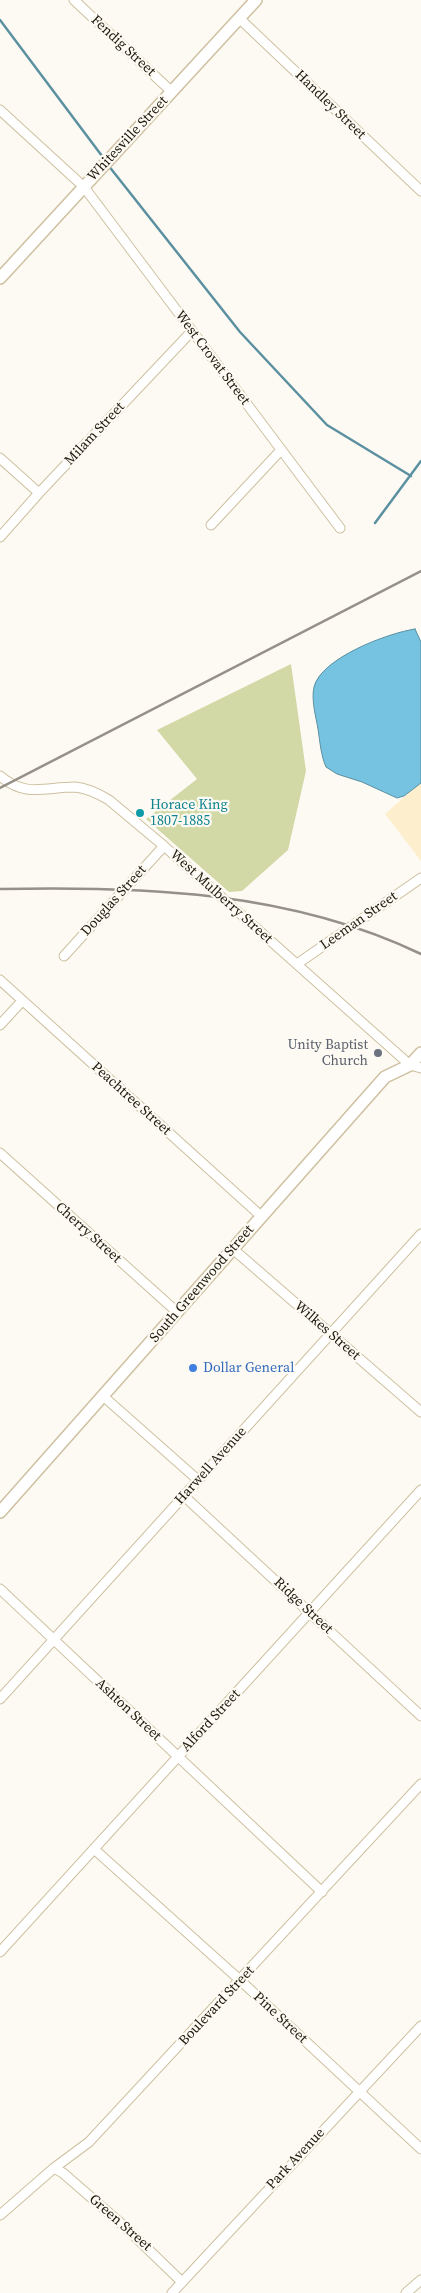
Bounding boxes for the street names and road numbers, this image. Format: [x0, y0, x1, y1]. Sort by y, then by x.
street label: Fendig Street [87, 12, 159, 80]
street label: Handley Street [291, 67, 369, 143]
street label: Whitesville Street [84, 93, 172, 185]
street label: West Crovat Street [171, 308, 253, 408]
street label: Milam Street [62, 399, 128, 469]
street label: West Mulberry Street [166, 847, 276, 947]
street label: Douglas Street [78, 862, 150, 940]
street label: Leeman Street [317, 888, 401, 954]
street label: Peachtree Street [88, 1059, 174, 1139]
street label: Cherry Street [52, 1199, 124, 1267]
street label: South Greenwood Street [146, 1222, 258, 1346]
street label: Wilkes Street [291, 1298, 363, 1364]
street label: Harwell Avenue [172, 1424, 250, 1508]
street label: Ridge Street [270, 1574, 336, 1638]
street label: Ashton Street [92, 1675, 164, 1745]
street label: Alford Street [178, 1686, 244, 1756]
street label: Boulevard Street [176, 1963, 258, 2049]
street label: Pine Street [250, 1989, 310, 2047]
street label: Park Avenue [263, 2125, 329, 2193]
street label: Green Street [85, 2191, 155, 2255]

